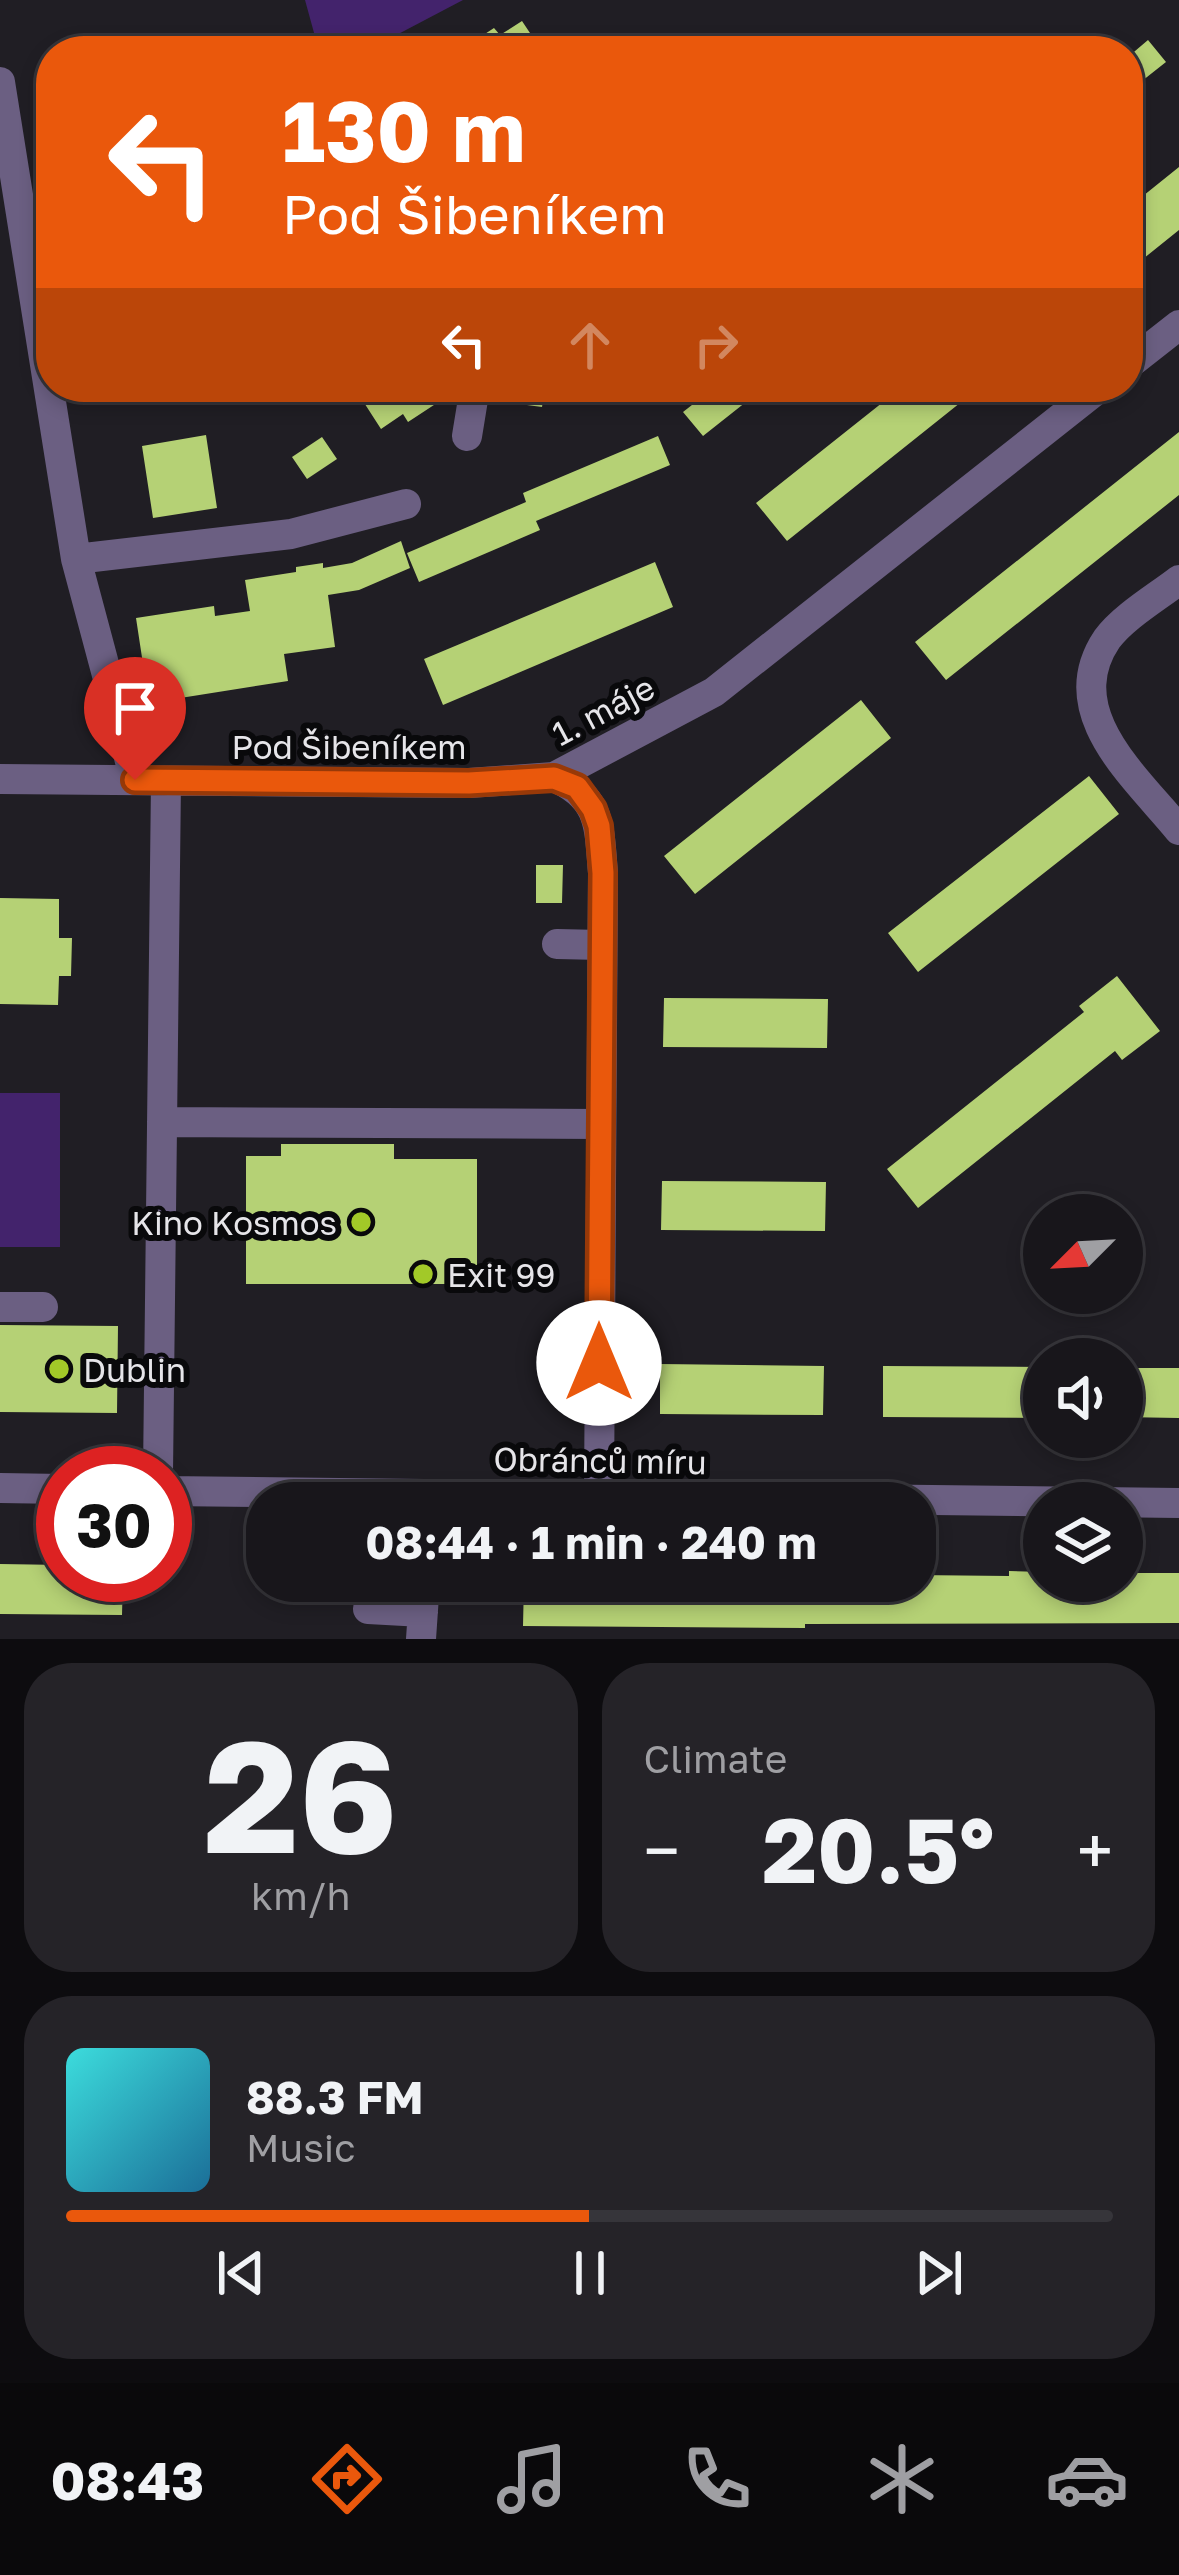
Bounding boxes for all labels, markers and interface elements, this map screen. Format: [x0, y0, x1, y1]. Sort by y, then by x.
text: 130 m [282, 80, 526, 180]
icon: left [84, 84, 240, 240]
text: Pod Šibeníkem [282, 181, 667, 246]
icon: left [431, 312, 497, 378]
icon: ahead [557, 312, 623, 378]
icon: right [683, 312, 749, 378]
pin [84, 657, 186, 780]
street label: 1. máje [545, 667, 661, 753]
icon: arrive [102, 675, 168, 741]
street label: Pod Šibeníkem [231, 727, 467, 766]
north arrow [1023, 1194, 1143, 1314]
map controls [1023, 1194, 1143, 1602]
place label: Kino Kosmos [131, 1203, 337, 1242]
marker: Kino Kosmos [348, 1209, 374, 1235]
place label: Exit 99 [447, 1255, 556, 1294]
marker: Exit 99 [410, 1261, 436, 1287]
position arrow [536, 1300, 662, 1426]
button: sound [1023, 1338, 1143, 1458]
place label: Dublin [83, 1350, 186, 1389]
marker: Dublin [46, 1356, 72, 1382]
street label: Obránců míru [493, 1439, 707, 1481]
speed limit sign: 30 [36, 1446, 192, 1602]
button: layers [1023, 1482, 1143, 1602]
text: 08:44 · 1 min · 240 m [365, 1515, 817, 1569]
text: 26 [204, 1700, 398, 1887]
text: Climate [644, 1735, 787, 1782]
text: 20.5° [762, 1795, 994, 1903]
text: − [644, 1810, 680, 1890]
text: + [1077, 1810, 1113, 1890]
text: km/h [251, 1872, 350, 1919]
text: 88.3 FM [246, 2070, 424, 2124]
text: Music [246, 2124, 356, 2171]
icon: previous [208, 2240, 274, 2306]
icon: pause [557, 2240, 623, 2306]
icon: next [906, 2240, 972, 2306]
icon: directions [305, 2437, 389, 2521]
icon: music [490, 2437, 574, 2521]
icon: phone [675, 2437, 759, 2521]
icon: climate [860, 2437, 944, 2521]
icon: car [1045, 2437, 1129, 2521]
text: 08:43 [50, 2447, 204, 2512]

